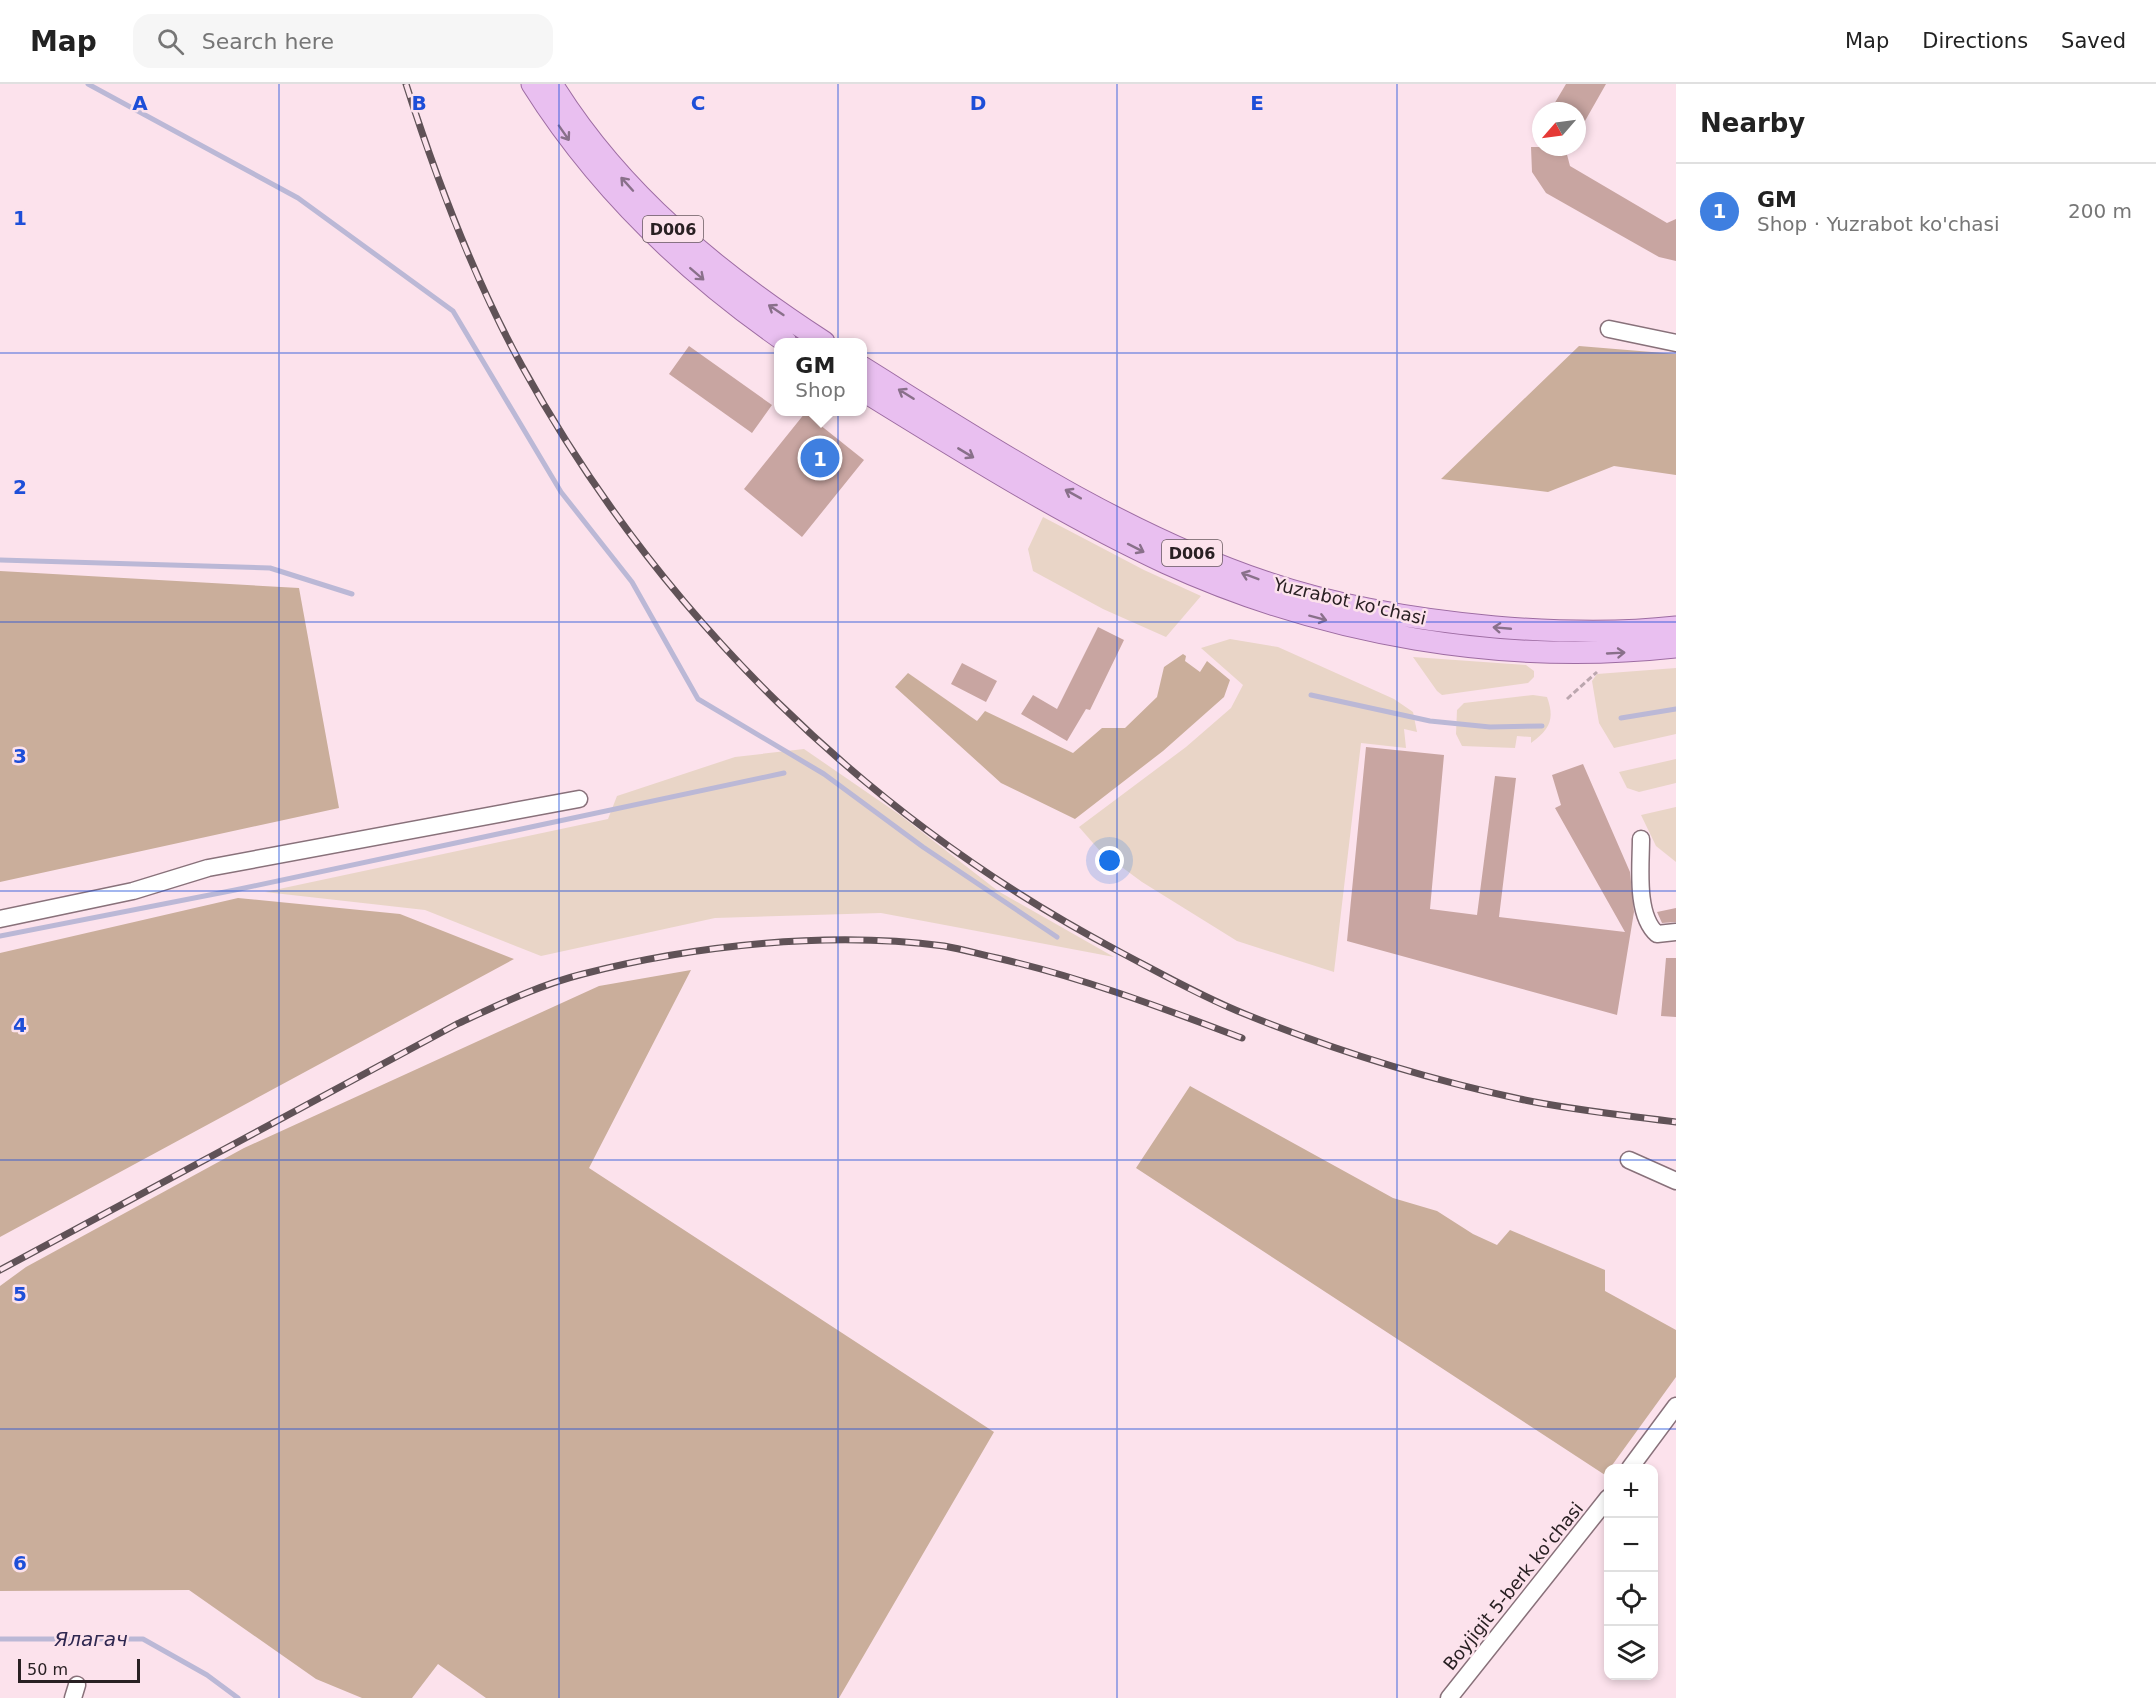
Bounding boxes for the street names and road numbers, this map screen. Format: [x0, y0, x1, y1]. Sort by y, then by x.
road number: D006 [643, 216, 703, 242]
road number: D006 [1162, 540, 1222, 566]
street label: Yuzrabot ko'chasi [1271, 573, 1428, 629]
street label: Boyjigit 5-berk ko'chasi [1439, 1498, 1587, 1674]

